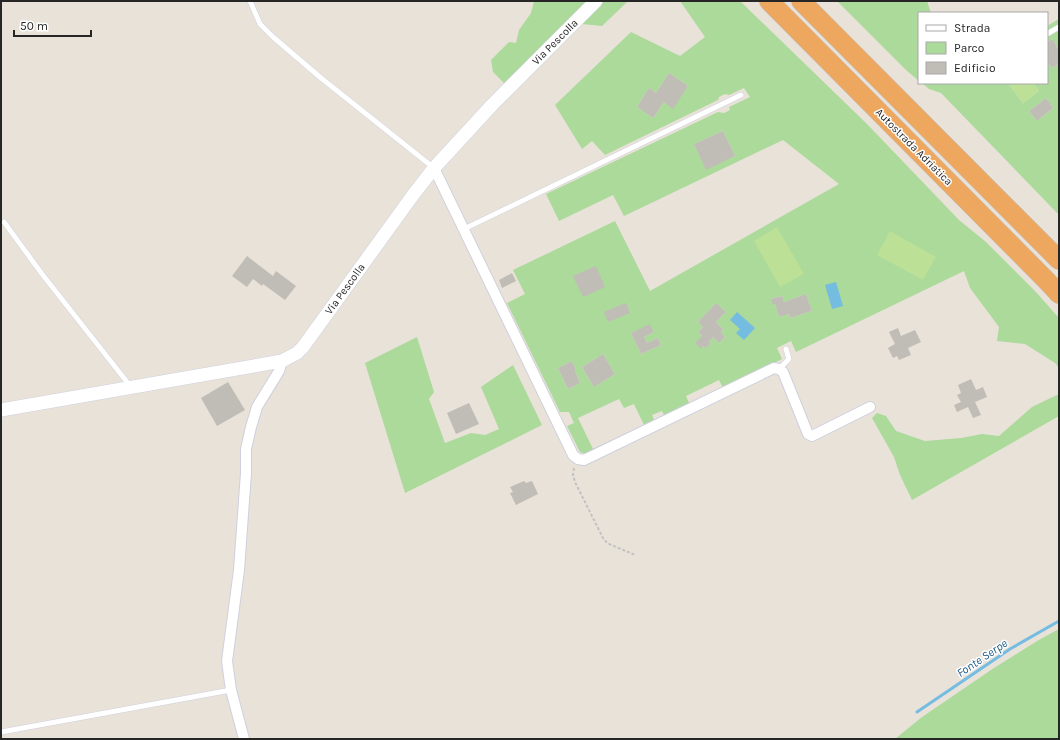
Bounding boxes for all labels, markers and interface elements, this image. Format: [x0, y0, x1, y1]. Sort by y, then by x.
scale bar [14, 12, 91, 38]
legend [918, 12, 1048, 84]
street label: Via Pescolla [529, 16, 581, 68]
text: 50 m [20, 19, 48, 33]
text: Strada [954, 21, 990, 35]
text: Parco [954, 41, 984, 55]
text: Edificio [954, 61, 995, 75]
street label: Autostrada Adriatica [873, 106, 955, 188]
street label: Via Pescolla [322, 261, 368, 317]
water label: Fonte Serpe [954, 636, 1010, 680]

